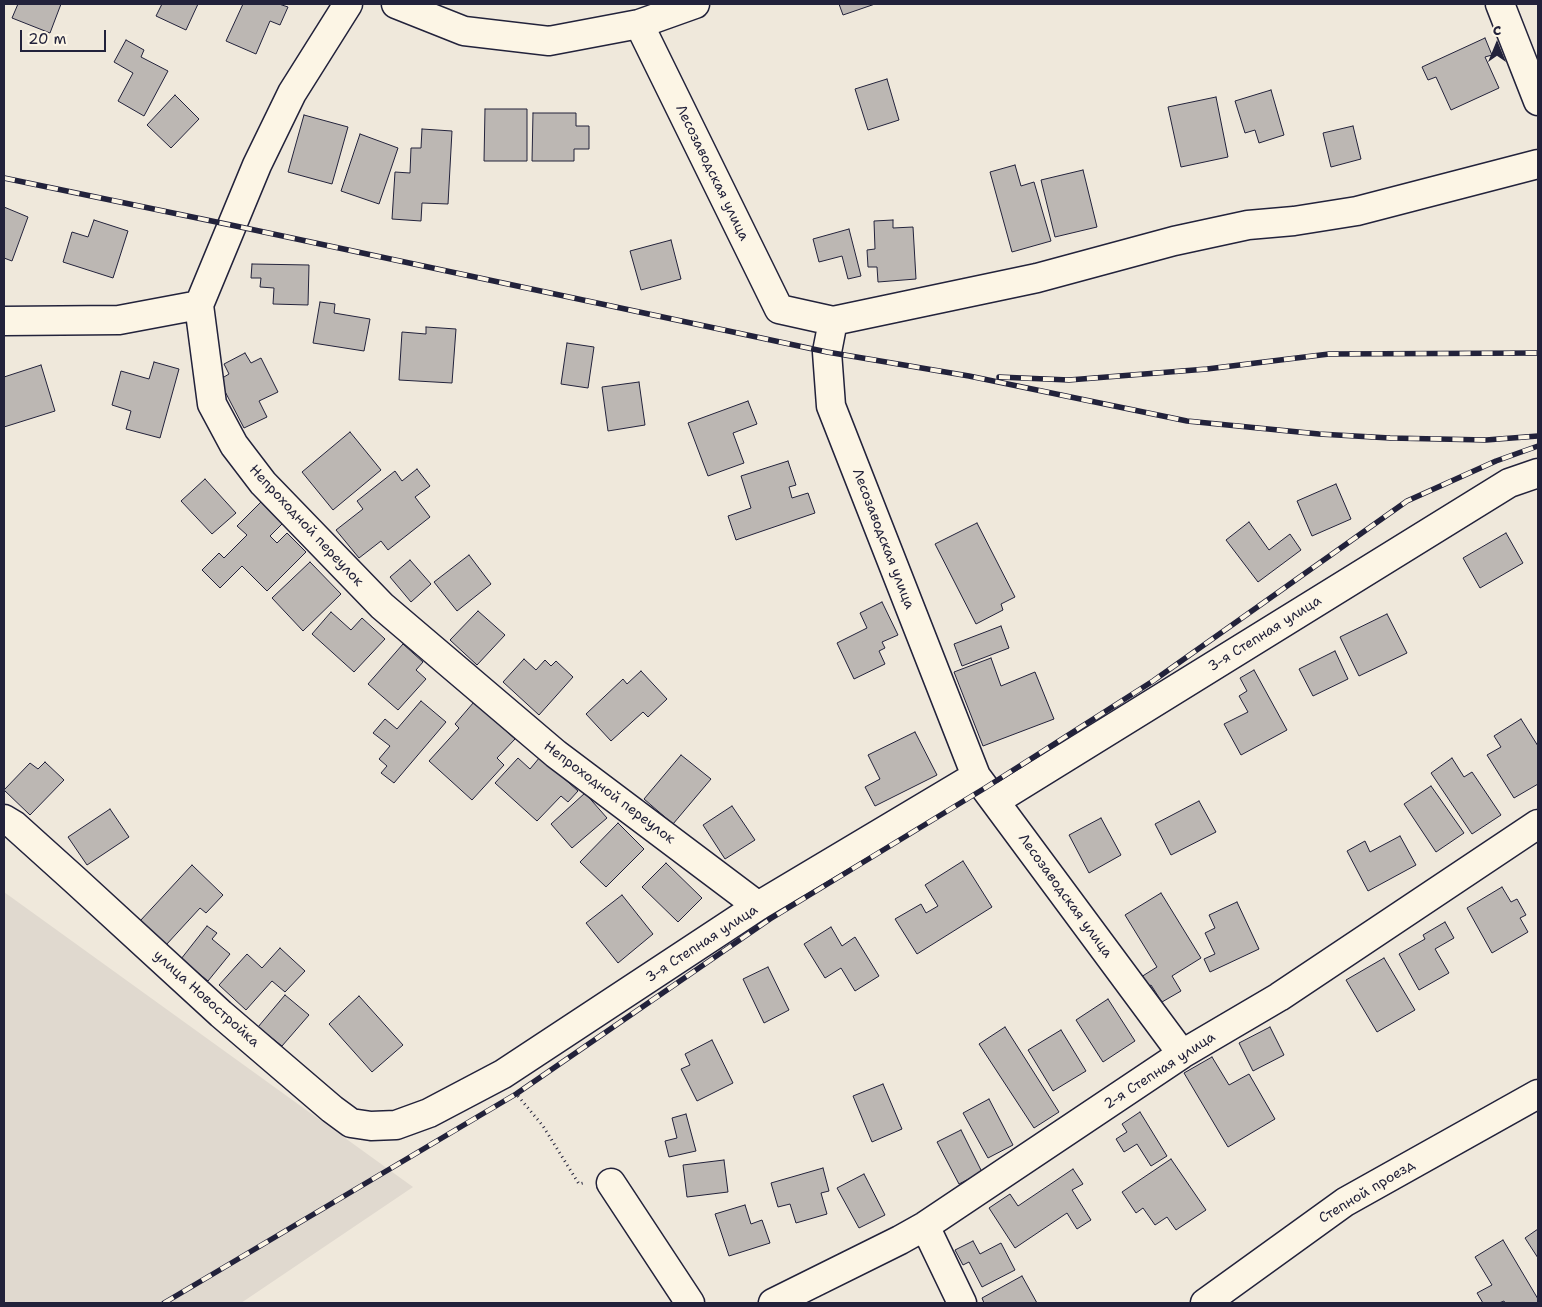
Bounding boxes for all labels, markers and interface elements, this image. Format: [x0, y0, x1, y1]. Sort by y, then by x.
scale bar [22, 20, 109, 52]
north arrow [1472, 20, 1522, 70]
text: С [1493, 21, 1501, 39]
text: 20 m [28, 29, 67, 49]
street label: Лесозаводская улица [672, 102, 752, 244]
street label: Непроходной переулок [245, 462, 367, 590]
street label: Лесозаводская улица [848, 466, 918, 612]
street label: 3-я Степная улица [1205, 592, 1325, 676]
street label: Непроходной переулок [540, 738, 678, 848]
street label: Лесозаводская улица [1014, 831, 1116, 961]
street label: 3-я Степная улица [643, 902, 761, 986]
street label: улица Новостройка [150, 947, 262, 1051]
street label: 2-я Степная улица [1101, 1029, 1219, 1113]
street label: Степной проезд [1316, 1157, 1418, 1227]

